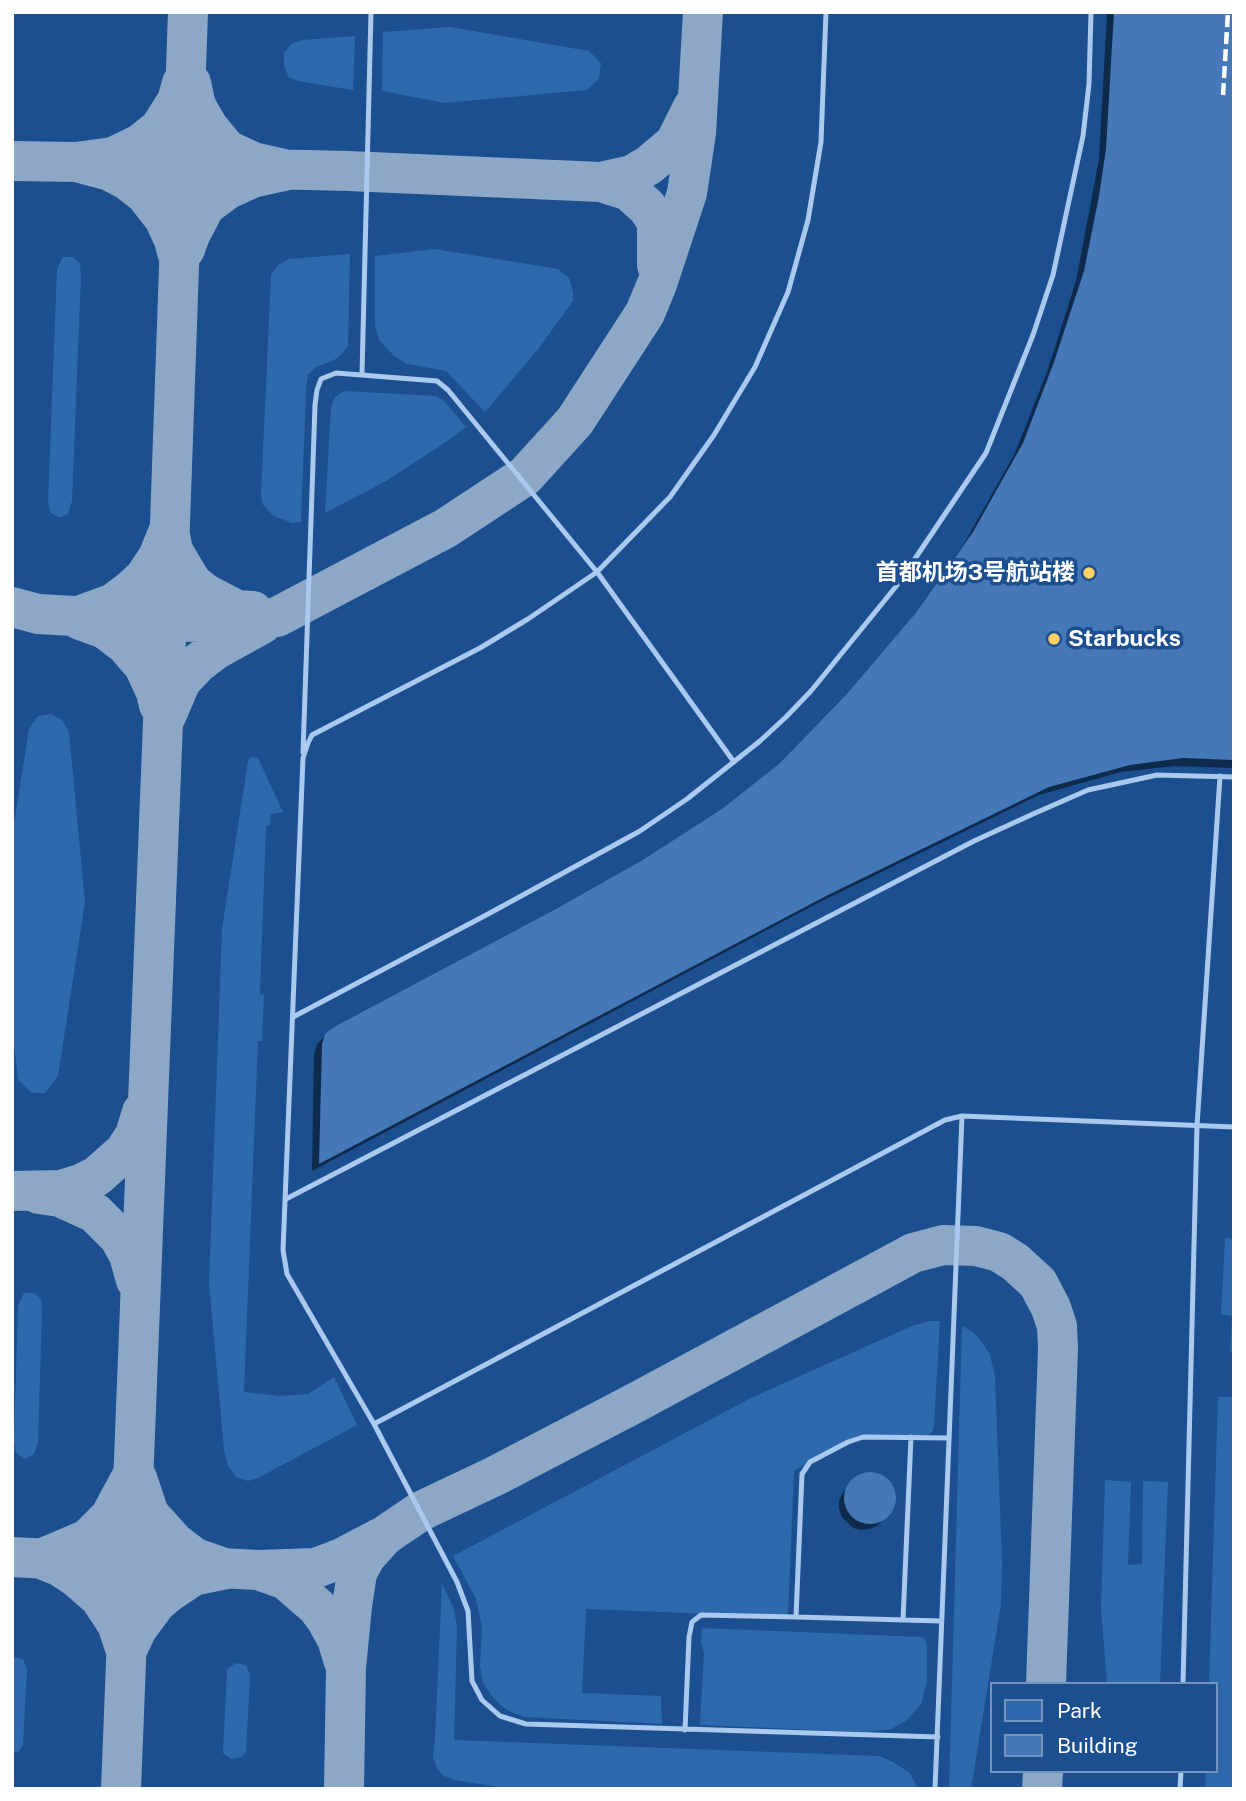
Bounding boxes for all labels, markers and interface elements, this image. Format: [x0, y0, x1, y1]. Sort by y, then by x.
place label: 首都机场3号航站楼 [876, 559, 1075, 587]
marker: 首都机场3号航站楼 [1081, 565, 1097, 581]
place label: Starbucks [1068, 625, 1181, 653]
marker: Starbucks [1046, 631, 1062, 647]
legend [990, 1682, 1218, 1773]
text: Park [1057, 1698, 1102, 1723]
text: Building [1057, 1733, 1138, 1758]

